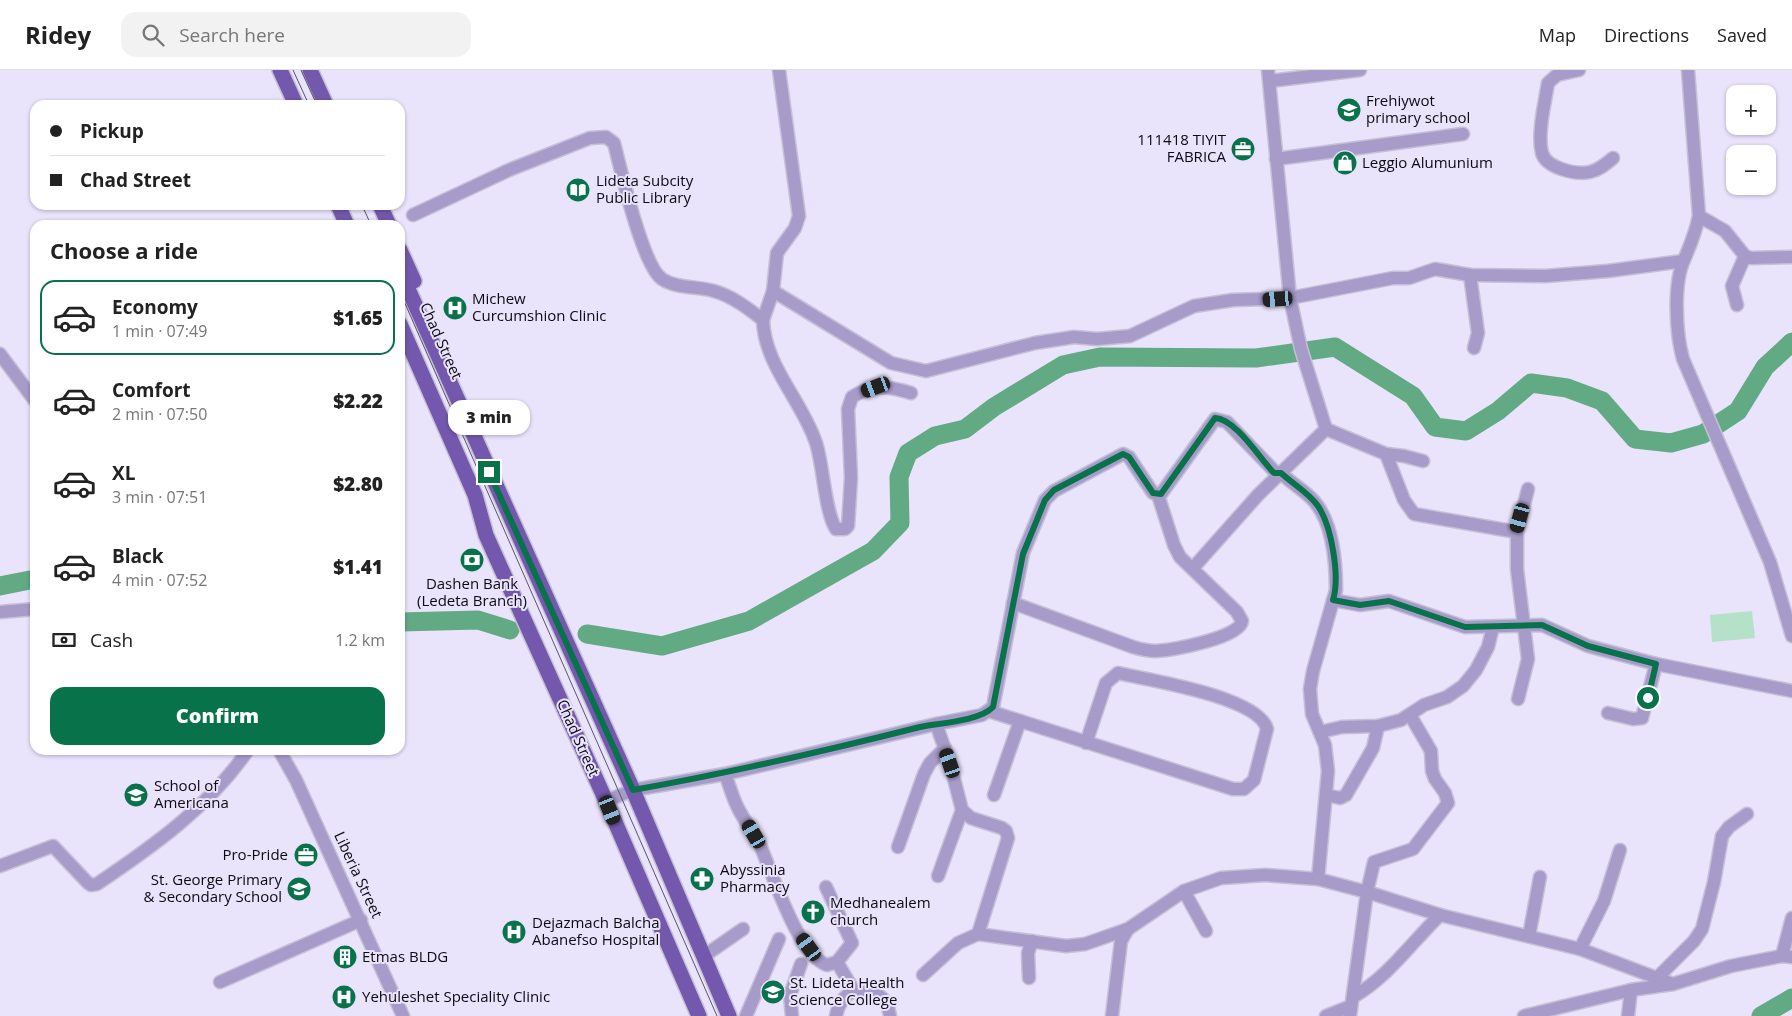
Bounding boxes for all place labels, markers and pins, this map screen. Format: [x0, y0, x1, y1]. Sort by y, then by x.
place label: Frehiywot primary school [1366, 90, 1470, 127]
school or university icon: Frehiywot primary school [1336, 97, 1362, 123]
place label: 111418 TIYIT FABRICA [1137, 129, 1227, 166]
office icon: 111418 TIYIT FABRICA [1230, 136, 1256, 162]
shop icon: Leggio Alumunium [1332, 150, 1358, 176]
place label: Leggio Alumunium [1362, 152, 1493, 172]
place label: Lideta Subcity Public Library [596, 170, 694, 207]
library icon: Lideta Subcity Public Library [565, 177, 591, 203]
place label: Michew Curcumshion Clinic [472, 288, 607, 325]
hospital icon: Michew Curcumshion Clinic [442, 295, 468, 321]
bank icon: Dashen Bank (Ledeta Branch) [459, 547, 485, 573]
place label: Dashen Bank (Ledeta Branch) [417, 573, 527, 610]
place label: School of Americana [154, 775, 229, 812]
school or university icon: School of Americana [123, 782, 149, 808]
office icon: Pro-Pride [293, 842, 319, 868]
place label: Pro-Pride [222, 844, 288, 864]
place label: Abyssinia Pharmacy [720, 859, 790, 896]
pharmacy icon: Abyssinia Pharmacy [689, 866, 715, 892]
place label: St. George Primary & Secondary School [144, 869, 282, 906]
school or university icon: St. George Primary & Secondary School [286, 876, 312, 902]
place label: Medhanealem church [830, 892, 931, 929]
church icon: Medhanealem church [800, 899, 826, 925]
place label: Dejazmach Balcha Abanefso Hospital [532, 912, 660, 949]
hospital icon: Dejazmach Balcha Abanefso Hospital [501, 919, 527, 945]
building icon: Etmas BLDG [332, 944, 358, 970]
place label: Etmas BLDG [362, 946, 448, 966]
place label: St. Lideta Health Science College [790, 972, 904, 1009]
school or university icon: St. Lideta Health Science College [760, 979, 786, 1005]
hospital icon: Yehuleshet Speciality Clinic [331, 984, 357, 1010]
place label: Yehuleshet Speciality Clinic [362, 986, 550, 1006]

